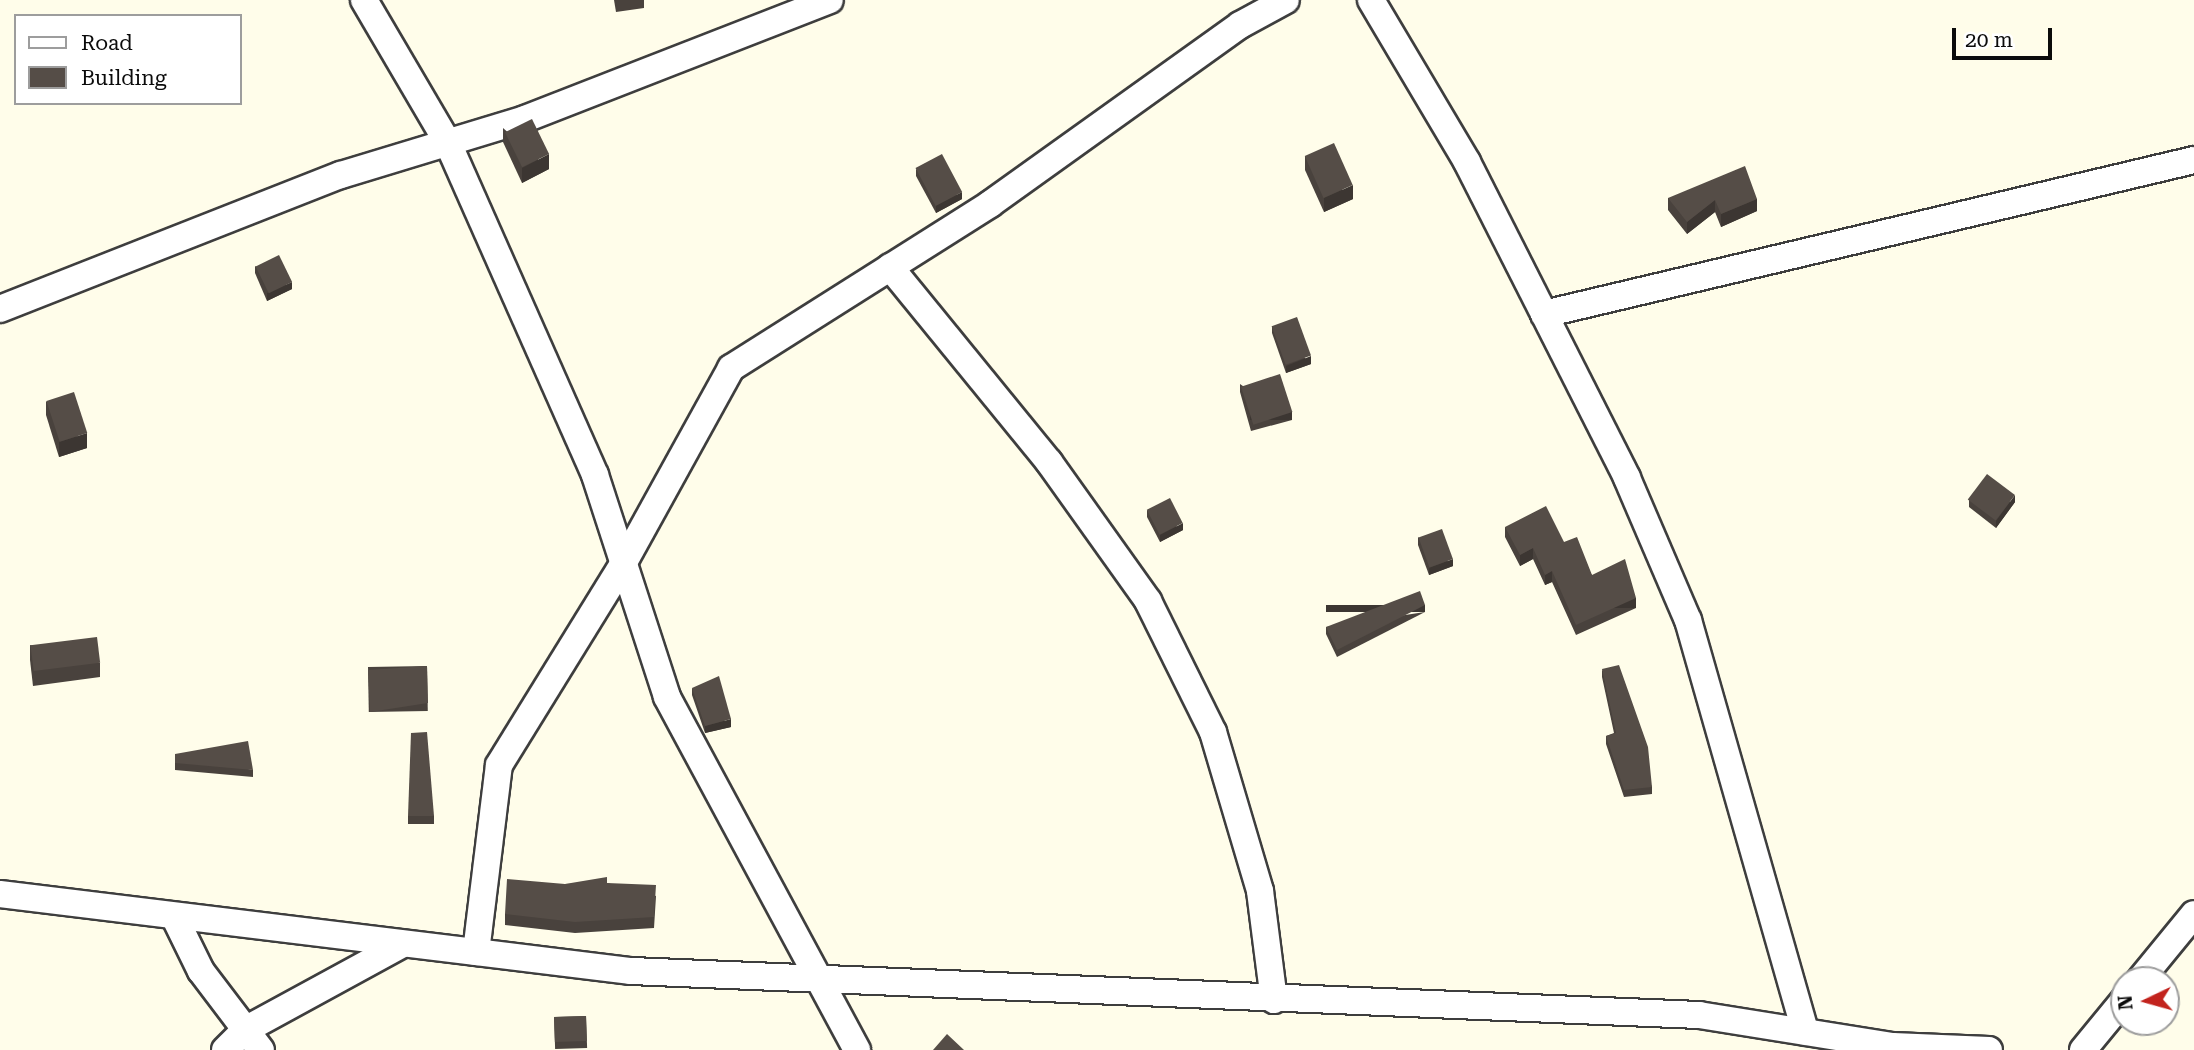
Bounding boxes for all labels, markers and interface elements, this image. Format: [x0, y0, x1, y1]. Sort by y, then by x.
legend [14, 14, 242, 105]
scale bar [1956, 14, 2056, 58]
text: 20 m [1965, 28, 2013, 52]
text: Road [81, 31, 133, 55]
text: Building [81, 66, 167, 90]
north arrow [2110, 966, 2180, 1036]
text: N [2113, 994, 2138, 1011]

